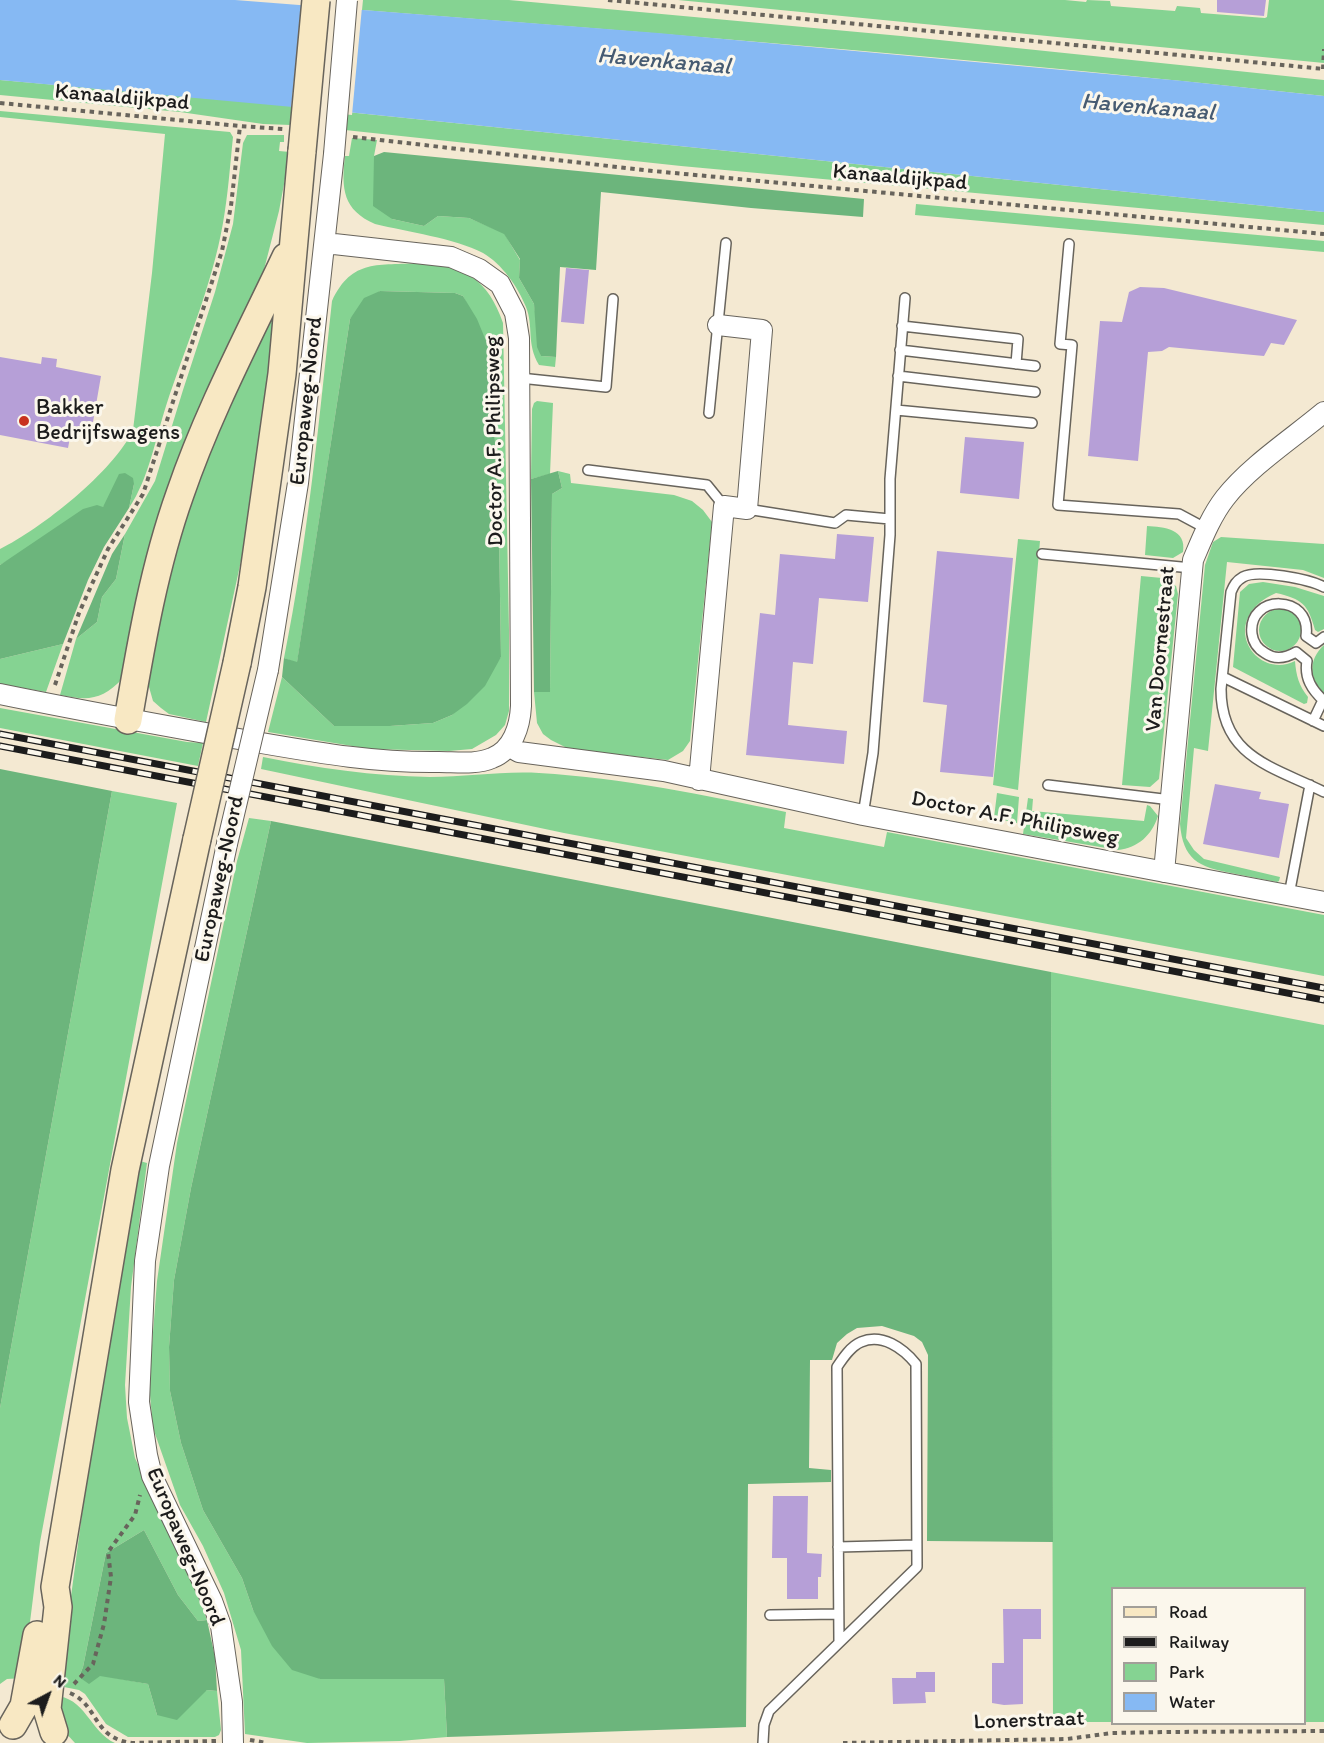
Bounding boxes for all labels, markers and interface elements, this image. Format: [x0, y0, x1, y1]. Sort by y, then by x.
water label: Havenkanaal [596, 42, 732, 82]
street label: Kanaaldijkpad [53, 79, 191, 117]
water label: Havenkanaal [1080, 88, 1216, 128]
street label: Kanaaldijkpad [831, 159, 969, 197]
street label: Europaweg-Noord [285, 315, 329, 487]
street label: Doctor A.F. Philipsweg [480, 336, 510, 546]
place label: Bakker Bedrijfswagens [36, 395, 180, 446]
marker: Bakker Bedrijfswagens [17, 414, 31, 428]
street label: Van Doornestraat [1141, 565, 1181, 733]
street label: Doctor A.F. Philipsweg [909, 786, 1121, 852]
street label: Europaweg-Noord [189, 793, 251, 965]
street label: Europaweg-Noord [140, 1464, 230, 1630]
legend [1111, 1587, 1306, 1725]
text: Road [1169, 1601, 1208, 1623]
text: Railway [1169, 1631, 1229, 1653]
text: Park [1169, 1661, 1204, 1683]
north arrow [18, 1665, 78, 1725]
text: N [50, 1670, 70, 1692]
text: Water [1169, 1691, 1215, 1713]
street label: Lonerstraat [973, 1706, 1085, 1736]

